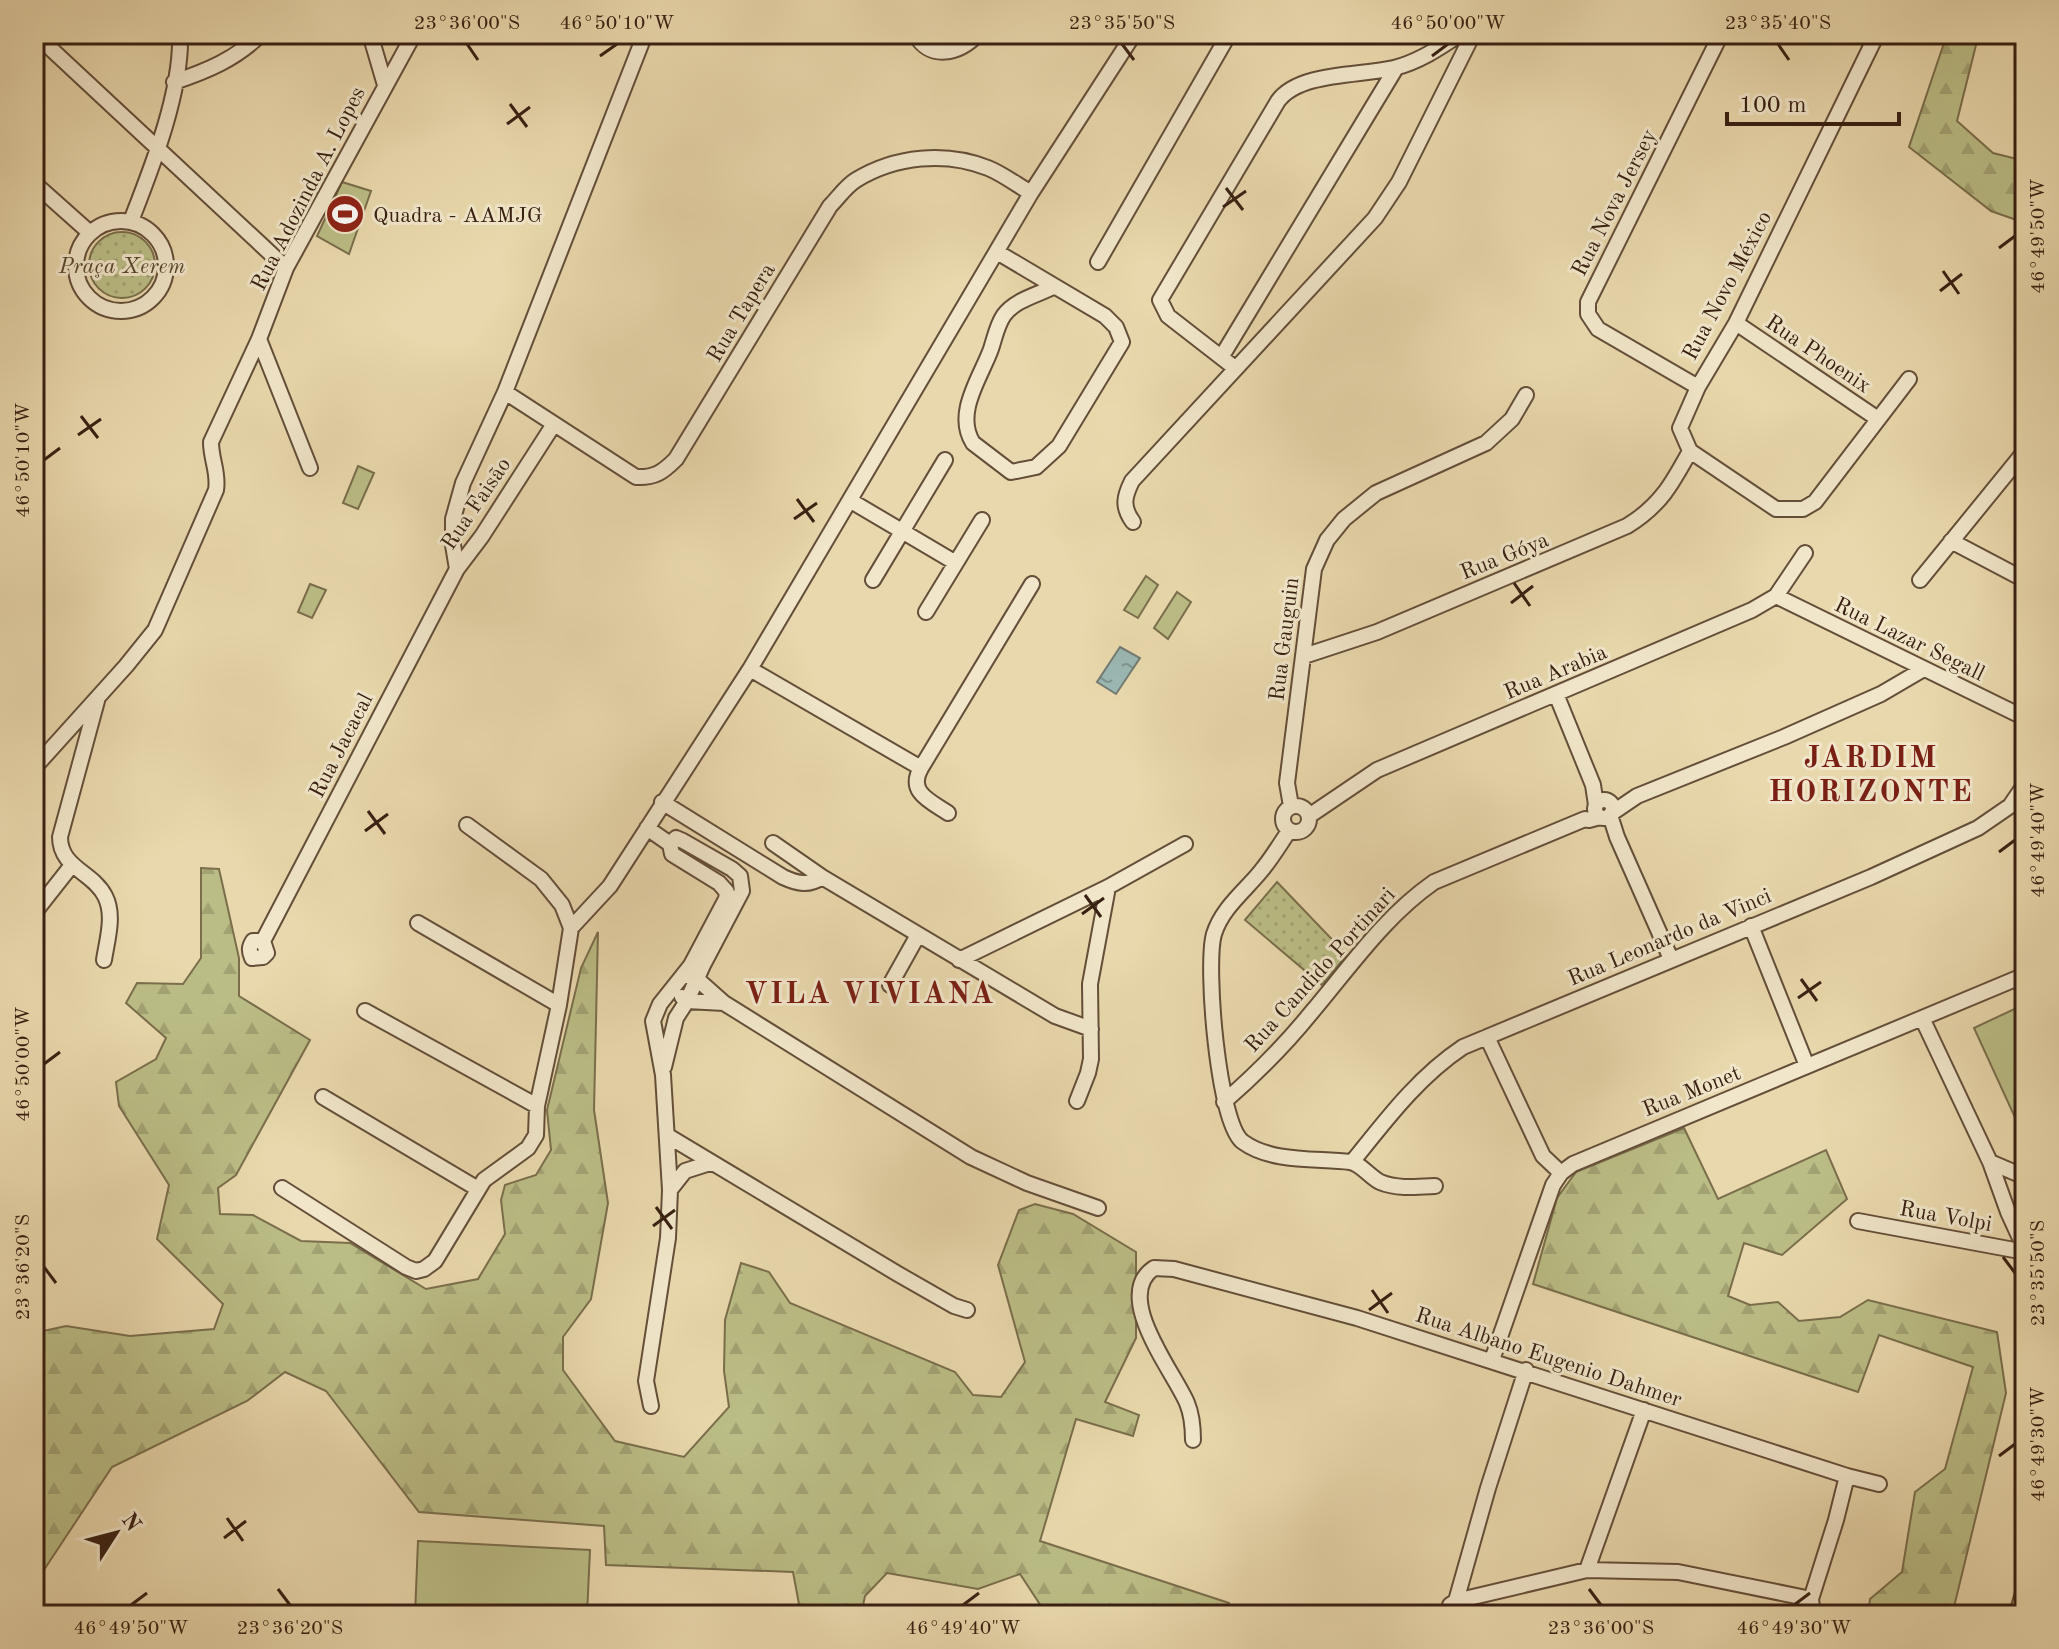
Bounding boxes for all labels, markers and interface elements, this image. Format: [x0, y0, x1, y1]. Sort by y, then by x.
text: 23°36'00"S [414, 14, 520, 34]
text: 46°50'10"W [559, 14, 675, 34]
text: 23°35'50"S [1069, 14, 1175, 34]
text: 46°50'00"W [1390, 14, 1506, 34]
text: 23°35'40"S [1725, 14, 1831, 34]
scale bar [1727, 76, 1899, 126]
street label: Rua Adozinda A. Lopes [248, 83, 370, 294]
text: 100 m [1739, 94, 1807, 118]
street label: Rua Nova Jersey [1568, 126, 1661, 280]
text: 46°49'50"W [2029, 178, 2049, 294]
sports icon: Quadra - AAMJG [324, 193, 366, 235]
place label: Quadra - AAMJG [373, 205, 543, 227]
street label: Rua Novo México [1679, 208, 1776, 364]
park label: Praça Xerem [58, 256, 186, 278]
street label: Rua Tapera [704, 260, 780, 366]
street label: Rua Phoenix [1761, 311, 1875, 398]
text: 46°50'10"W [14, 402, 34, 518]
street label: Rua Faisão [438, 454, 515, 554]
street label: Rua Góya [1457, 529, 1552, 584]
street label: Rua Gauguin [1266, 576, 1303, 702]
street label: Rua Lazar Segall [1830, 594, 1988, 686]
street label: Rua Arabia [1501, 641, 1611, 704]
street label: Rua Jacacal [306, 690, 378, 802]
district label: JARDIM HORIZONTE [1768, 744, 1974, 808]
text: 46°49'40"W [2029, 782, 2049, 898]
street label: Rua Candido Portinari [1241, 884, 1400, 1057]
street label: Rua Leonardo da Vinci [1565, 885, 1775, 991]
district label: VILA VIVIANA [745, 980, 995, 1010]
text: 46°50'00"W [14, 1006, 34, 1122]
street label: Rua Monet [1640, 1062, 1744, 1121]
street label: Rua Volpi [1898, 1198, 1994, 1236]
text: 23°36'20"S [14, 1214, 34, 1320]
text: 23°35'50"S [2029, 1220, 2049, 1326]
street label: Rua Albano Eugenio Dahmer [1412, 1304, 1684, 1411]
text: 46°49'30"W [2029, 1386, 2049, 1502]
north arrow [76, 1493, 156, 1573]
text: N [117, 1509, 145, 1536]
text: 46°49'50"W [73, 1619, 189, 1639]
text: 23°36'20"S [237, 1619, 343, 1639]
text: 46°49'40"W [905, 1619, 1021, 1639]
text: 23°36'00"S [1548, 1619, 1654, 1639]
text: 46°49'30"W [1736, 1619, 1852, 1639]

